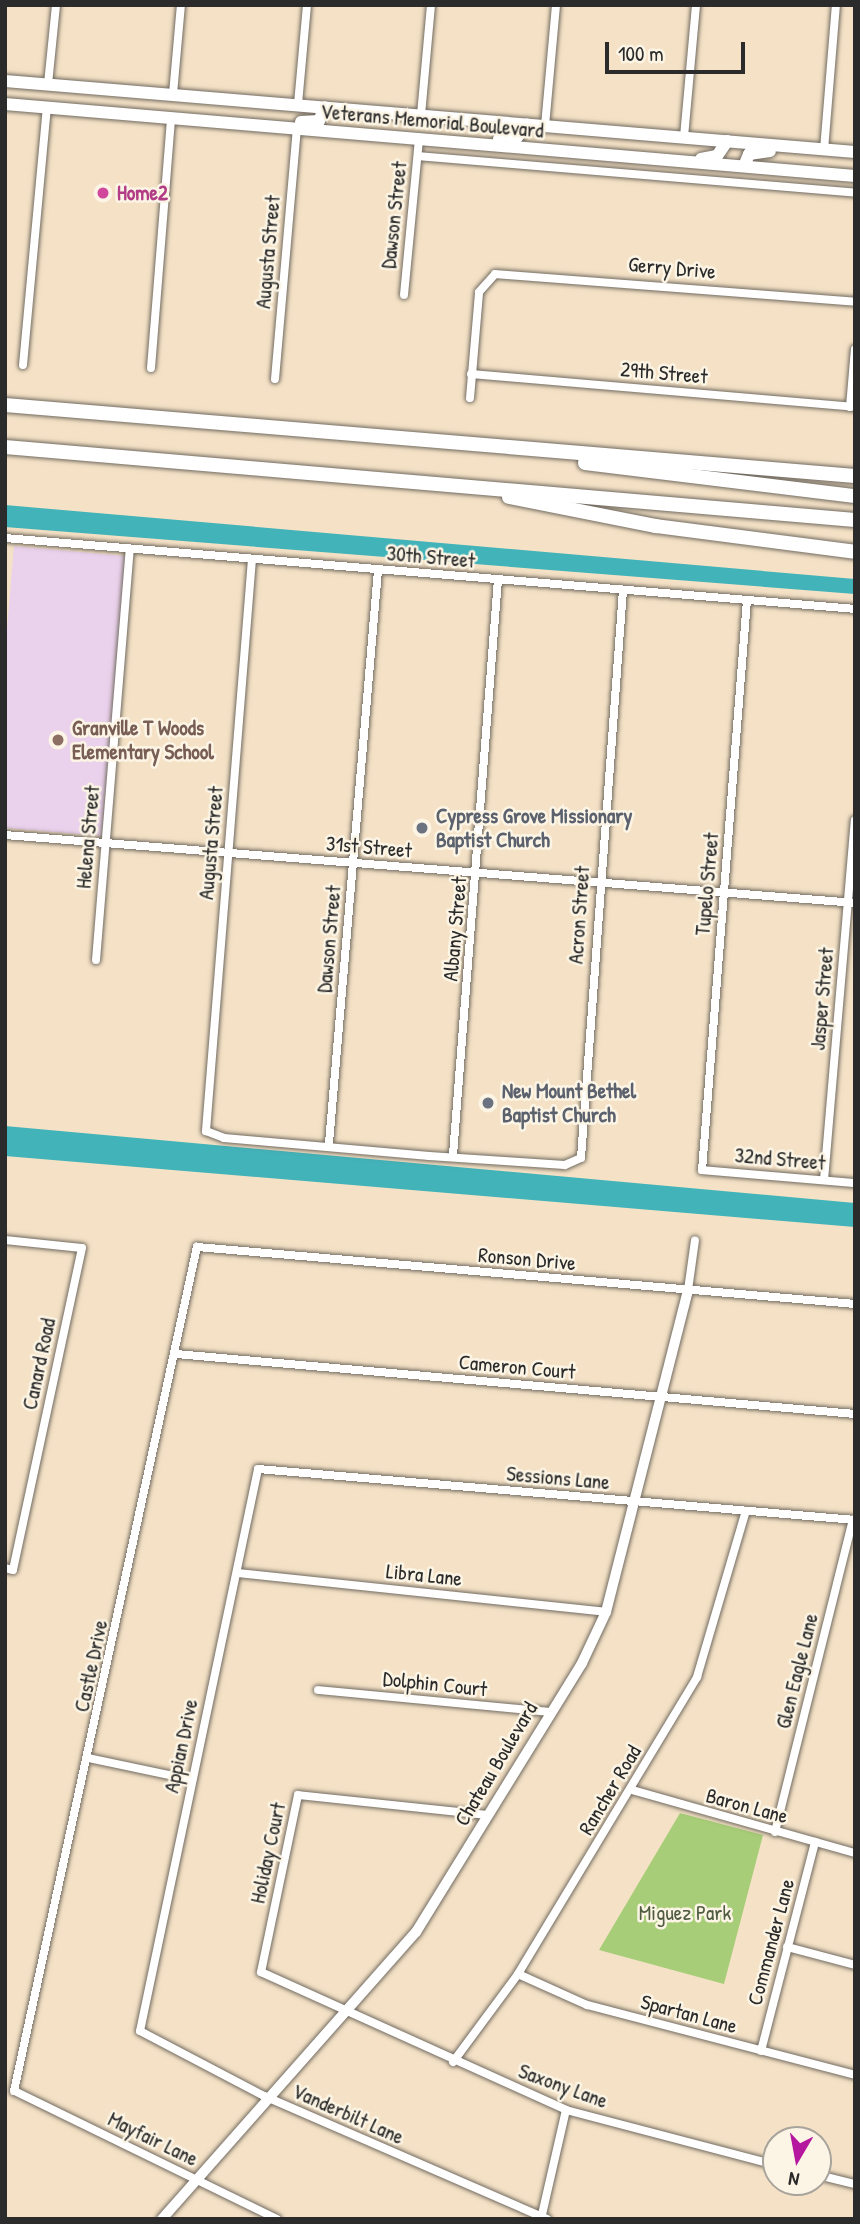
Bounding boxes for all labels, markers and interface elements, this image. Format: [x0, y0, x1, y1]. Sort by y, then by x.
scale bar [608, 28, 748, 72]
text: 100 m [618, 39, 664, 68]
street label: Veterans Memorial Boulevard [319, 99, 545, 143]
street label: Dawson Street [376, 160, 412, 270]
place label: Home2 [117, 180, 168, 206]
marker: Home2 [95, 185, 111, 201]
street label: Augusta Street [250, 194, 286, 310]
street label: Gerry Drive [627, 252, 717, 284]
street label: 29th Street [619, 357, 709, 389]
street label: 30th Street [386, 541, 476, 573]
place label: Granville T Woods Elementary School [72, 715, 214, 765]
marker: Granville T Woods Elementary School [50, 732, 66, 748]
street label: Helena Street [71, 784, 105, 890]
street label: Augusta Street [193, 785, 229, 901]
place label: Cypress Grove Missionary Baptist Church [436, 803, 632, 853]
marker: Cypress Grove Missionary Baptist Church [414, 820, 430, 836]
street label: 31st Street [325, 831, 413, 863]
street label: Tupelo Street [690, 831, 724, 937]
street label: Acron Street [563, 865, 595, 965]
street label: Albany Street [438, 876, 472, 982]
street label: Dawson Street [312, 884, 346, 994]
street label: Jasper Street [805, 946, 839, 1052]
place label: New Mount Bethel Baptist Church [502, 1078, 636, 1128]
marker: New Mount Bethel Baptist Church [480, 1095, 496, 1111]
street label: 32nd Street [734, 1142, 826, 1176]
street label: Ronson Drive [477, 1242, 577, 1276]
street label: Canard Road [17, 1316, 61, 1412]
street label: Cameron Court [458, 1349, 576, 1385]
street label: Sessions Lane [505, 1461, 611, 1495]
street label: Libra Lane [385, 1558, 463, 1592]
street label: Glen Eagle Lane [771, 1611, 823, 1731]
street label: Castle Drive [69, 1618, 113, 1714]
street label: Dolphin Court [382, 1666, 488, 1702]
street label: Appian Drive [159, 1697, 203, 1795]
street label: Chateau Boulevard [449, 1698, 543, 1830]
street label: Rancher Road [573, 1741, 647, 1839]
street label: Baron Lane [703, 1783, 791, 1829]
street label: Holiday Court [245, 1800, 291, 1906]
street label: Commander Lane [742, 1876, 800, 2008]
park label: Miguez Park [639, 1900, 731, 1926]
street label: Spartan Lane [638, 1989, 740, 2039]
street label: Saxony Lane [515, 2058, 611, 2114]
street label: Vanderbilt Lane [288, 2078, 408, 2150]
street label: Mayfair Lane [104, 2106, 202, 2172]
north arrow [762, 2126, 832, 2196]
text: N [786, 2166, 801, 2193]

